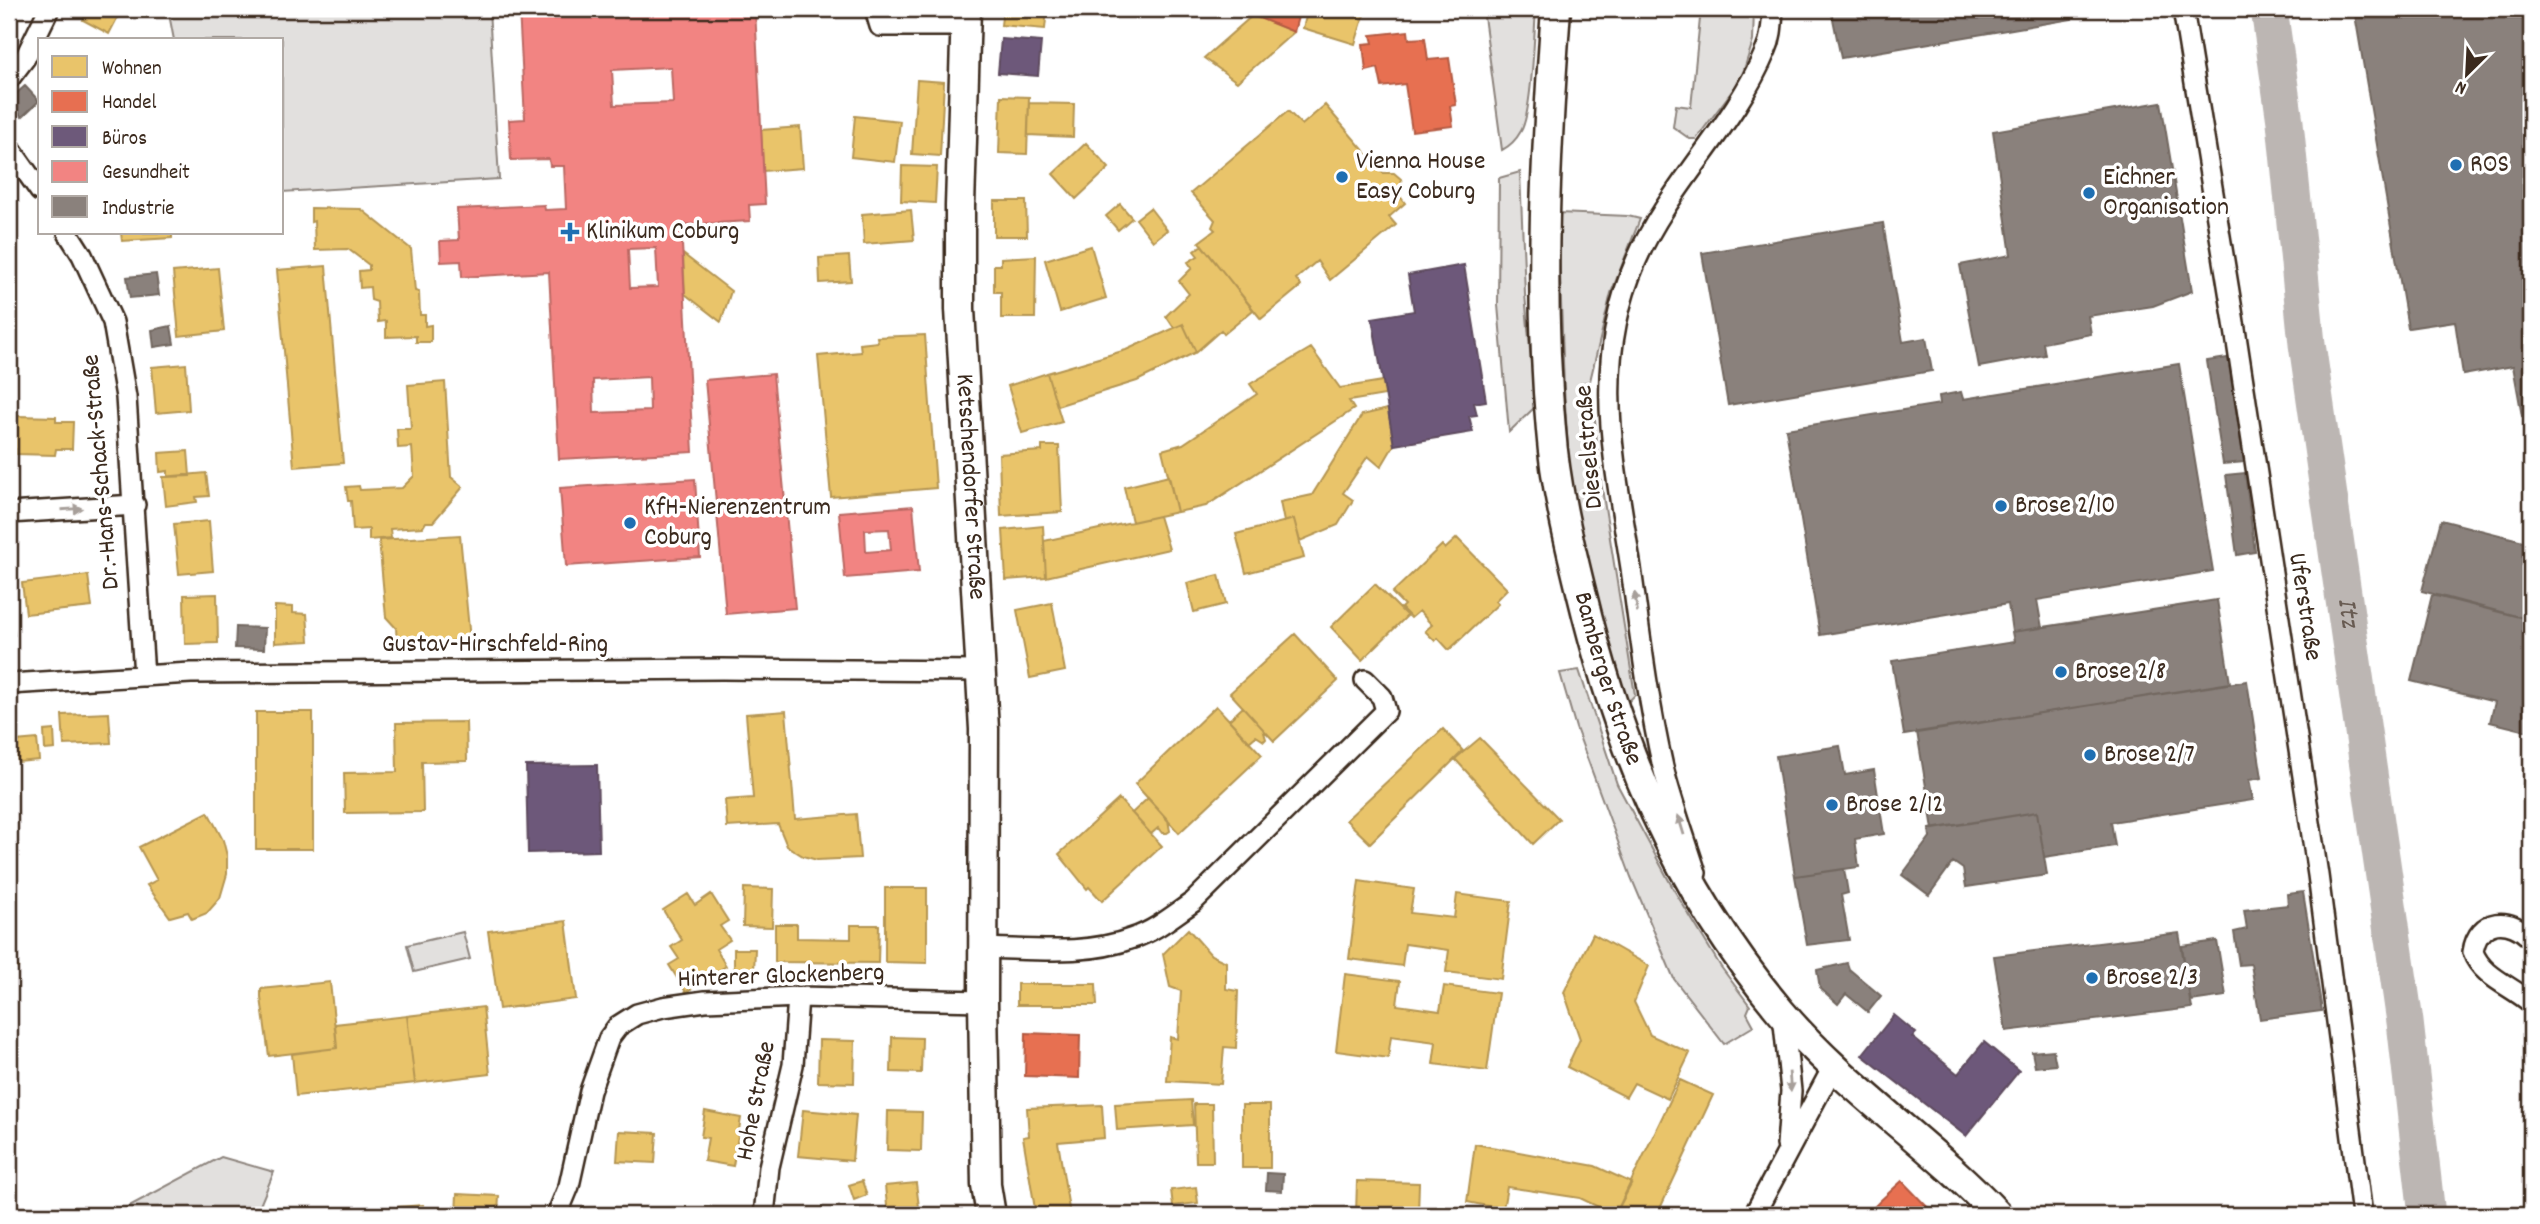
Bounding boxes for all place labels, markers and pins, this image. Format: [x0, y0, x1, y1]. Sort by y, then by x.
place label: Vienna House Easy Coburg [1356, 144, 1485, 211]
place label: ROS [2470, 147, 2509, 184]
marker: ROS [2448, 157, 2464, 173]
place label: Eichner Organisation [2103, 160, 2229, 227]
marker: Vienna House Easy Coburg [1334, 169, 1350, 185]
marker: Eichner Organisation [2081, 185, 2097, 201]
place label: Klinikum Coburg [586, 214, 739, 251]
marker: Klinikum Coburg [560, 222, 580, 242]
place label: Brose 2/10 [2015, 488, 2116, 525]
place label: KfH-Nierenzentrum Coburg [644, 490, 831, 557]
marker: Brose 2/10 [1993, 498, 2009, 514]
marker: KfH-Nierenzentrum Coburg [622, 515, 638, 531]
place label: Brose 2/8 [2075, 654, 2166, 691]
marker: Brose 2/8 [2053, 664, 2069, 680]
place label: Brose 2/7 [2104, 737, 2195, 774]
marker: Brose 2/7 [2082, 747, 2098, 763]
place label: Brose 2/12 [1846, 787, 1944, 824]
marker: Brose 2/12 [1824, 797, 1840, 813]
place label: Brose 2/3 [2106, 960, 2198, 997]
marker: Brose 2/3 [2084, 970, 2100, 986]

